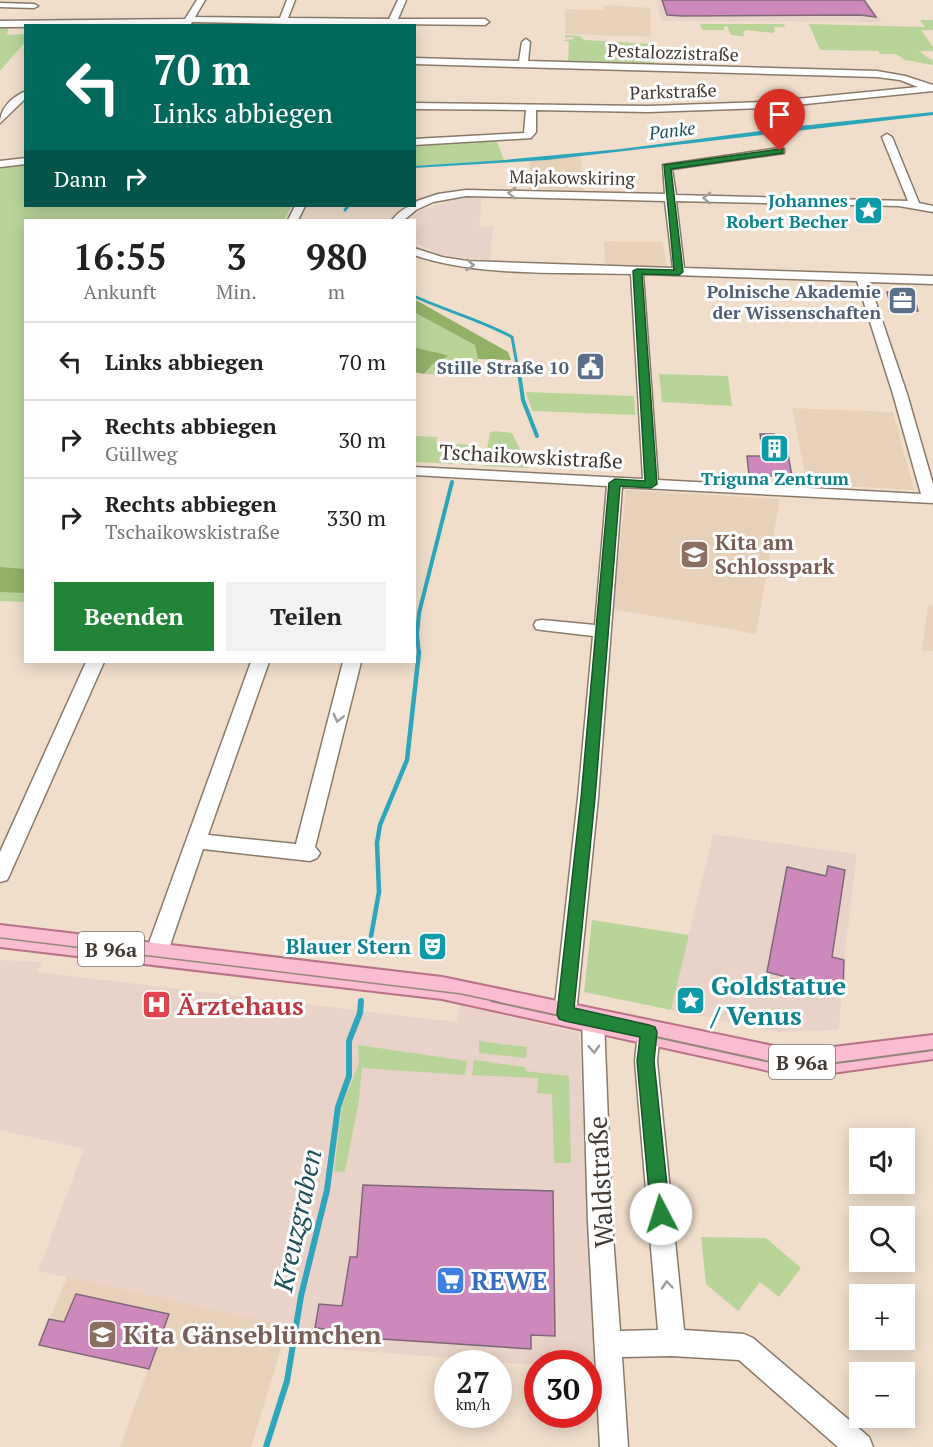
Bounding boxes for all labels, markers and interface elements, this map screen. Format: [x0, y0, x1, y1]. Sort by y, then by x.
street label: Pestalozzistraße [607, 38, 739, 66]
text: 70 m [153, 41, 251, 97]
icon: left [54, 48, 132, 126]
street label: Parkstraße [629, 77, 717, 105]
pin [754, 89, 805, 151]
text: Links abbiegen [153, 95, 333, 131]
icon: arrive [763, 98, 796, 131]
water label: Panke [646, 115, 697, 145]
icon: right [119, 162, 152, 195]
text: Dann [54, 164, 107, 193]
street label: Majakowskiring [509, 164, 636, 190]
one-way arrow [508, 187, 517, 200]
place label: Johannes Robert Becher [726, 188, 848, 233]
one-way arrow [703, 192, 712, 204]
place icon: Johannes Robert Becher [853, 194, 885, 226]
text: 16:55 [73, 233, 167, 280]
text: 3 [226, 233, 246, 280]
text: 980 [306, 233, 367, 280]
one-way arrow [466, 258, 475, 271]
text: Ankunft [83, 278, 157, 305]
text: Min. [216, 278, 257, 305]
text: m [328, 278, 345, 305]
place label: Polnische Akademie der Wissenschaften [707, 279, 881, 324]
office icon: Polnische Akademie der Wissenschaften [886, 285, 918, 317]
icon: left [54, 345, 87, 378]
text: Links abbiegen [105, 347, 264, 376]
text: 70 m [338, 347, 386, 376]
public building icon: Stille Straße 10 [574, 351, 606, 383]
place label: Stille Straße 10 [437, 355, 569, 379]
text: Rechts abbiegen [105, 411, 277, 440]
icon: right [54, 423, 87, 456]
text: 30 m [338, 425, 386, 454]
building icon: Triguna Zentrum [759, 433, 791, 465]
street label: Tschaikowskistraße [439, 437, 623, 475]
text: Güllweg [105, 440, 177, 467]
place label: Triguna Zentrum [701, 466, 849, 490]
text: Rechts abbiegen [105, 489, 277, 518]
icon: right [54, 501, 87, 534]
text: 330 m [326, 503, 386, 532]
text: Tschaikowskistraße [105, 518, 280, 545]
place label: Kita am Schlosspark [715, 528, 835, 580]
school or university icon: Kita am Schlosspark [678, 538, 710, 570]
button: Beenden [54, 582, 214, 651]
button: Teilen [226, 582, 386, 651]
one-way arrow [333, 713, 346, 723]
theatre icon: Blauer Stern [416, 930, 448, 962]
road number: B 96a [78, 932, 144, 966]
place label: Blauer Stern [286, 932, 411, 960]
place label: Goldstatue / Venus [709, 968, 846, 1032]
place icon: Goldstatue / Venus [674, 984, 706, 1016]
place label: Ärztehaus [177, 988, 304, 1022]
hospital icon: Ärztehaus [140, 989, 172, 1021]
one-way arrow [587, 1045, 600, 1054]
road number: B 96a [769, 1045, 835, 1079]
street label: Waldstraße [580, 1115, 620, 1249]
map controls [849, 1128, 915, 1428]
button: sound [849, 1128, 915, 1194]
water label: Kreuzgraben [264, 1145, 330, 1296]
position arrow [629, 1182, 693, 1246]
button: search [849, 1206, 915, 1272]
place label: REWE [471, 1263, 547, 1297]
supermarket icon: REWE [434, 1264, 466, 1296]
one-way arrow [661, 1280, 674, 1289]
button: + [849, 1284, 915, 1350]
place label: Kita Gänseblümchen [123, 1317, 382, 1351]
school or university icon: Kita Gänseblümchen [86, 1318, 118, 1350]
speed limit sign: 30 [524, 1350, 602, 1428]
text: 27 [456, 1362, 490, 1402]
button: − [849, 1362, 915, 1428]
text: km/h [456, 1394, 490, 1414]

